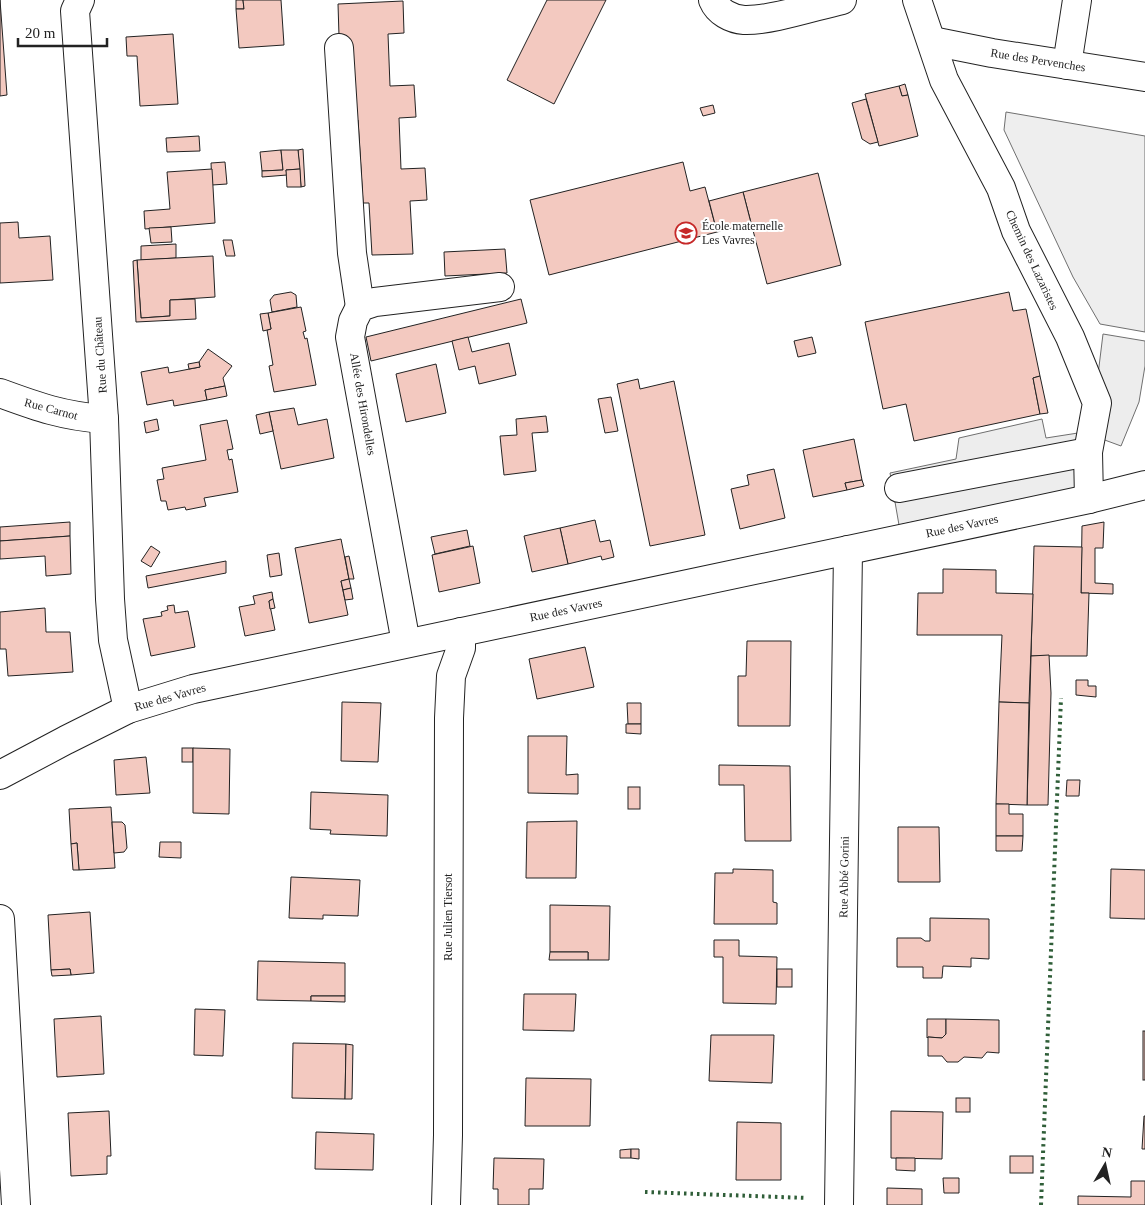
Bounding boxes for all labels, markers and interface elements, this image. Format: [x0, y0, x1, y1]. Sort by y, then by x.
scale bar [18, 15, 106, 47]
text: 20 m [25, 25, 56, 41]
street label: Rue des Pervenches [990, 46, 1087, 74]
street label: Chemin des Lazaristes [1003, 208, 1061, 312]
place label: École maternelle Les Vavres [702, 219, 783, 247]
school or university icon: École maternelle Les Vavres [674, 221, 698, 245]
street label: Rue du Château [90, 316, 110, 394]
street label: Allée des Hirondelles [347, 352, 379, 457]
street label: Rue Carnot [23, 395, 80, 423]
street label: Rue des Vavres [924, 511, 1000, 541]
street label: Rue des Vavres [528, 595, 604, 625]
street label: Rue des Vavres [133, 680, 208, 714]
street label: Rue Abbé Gorini [836, 835, 852, 918]
street label: Rue Julien Tiersot [441, 873, 455, 961]
north arrow [1080, 1140, 1130, 1190]
text: N [1101, 1144, 1113, 1161]

